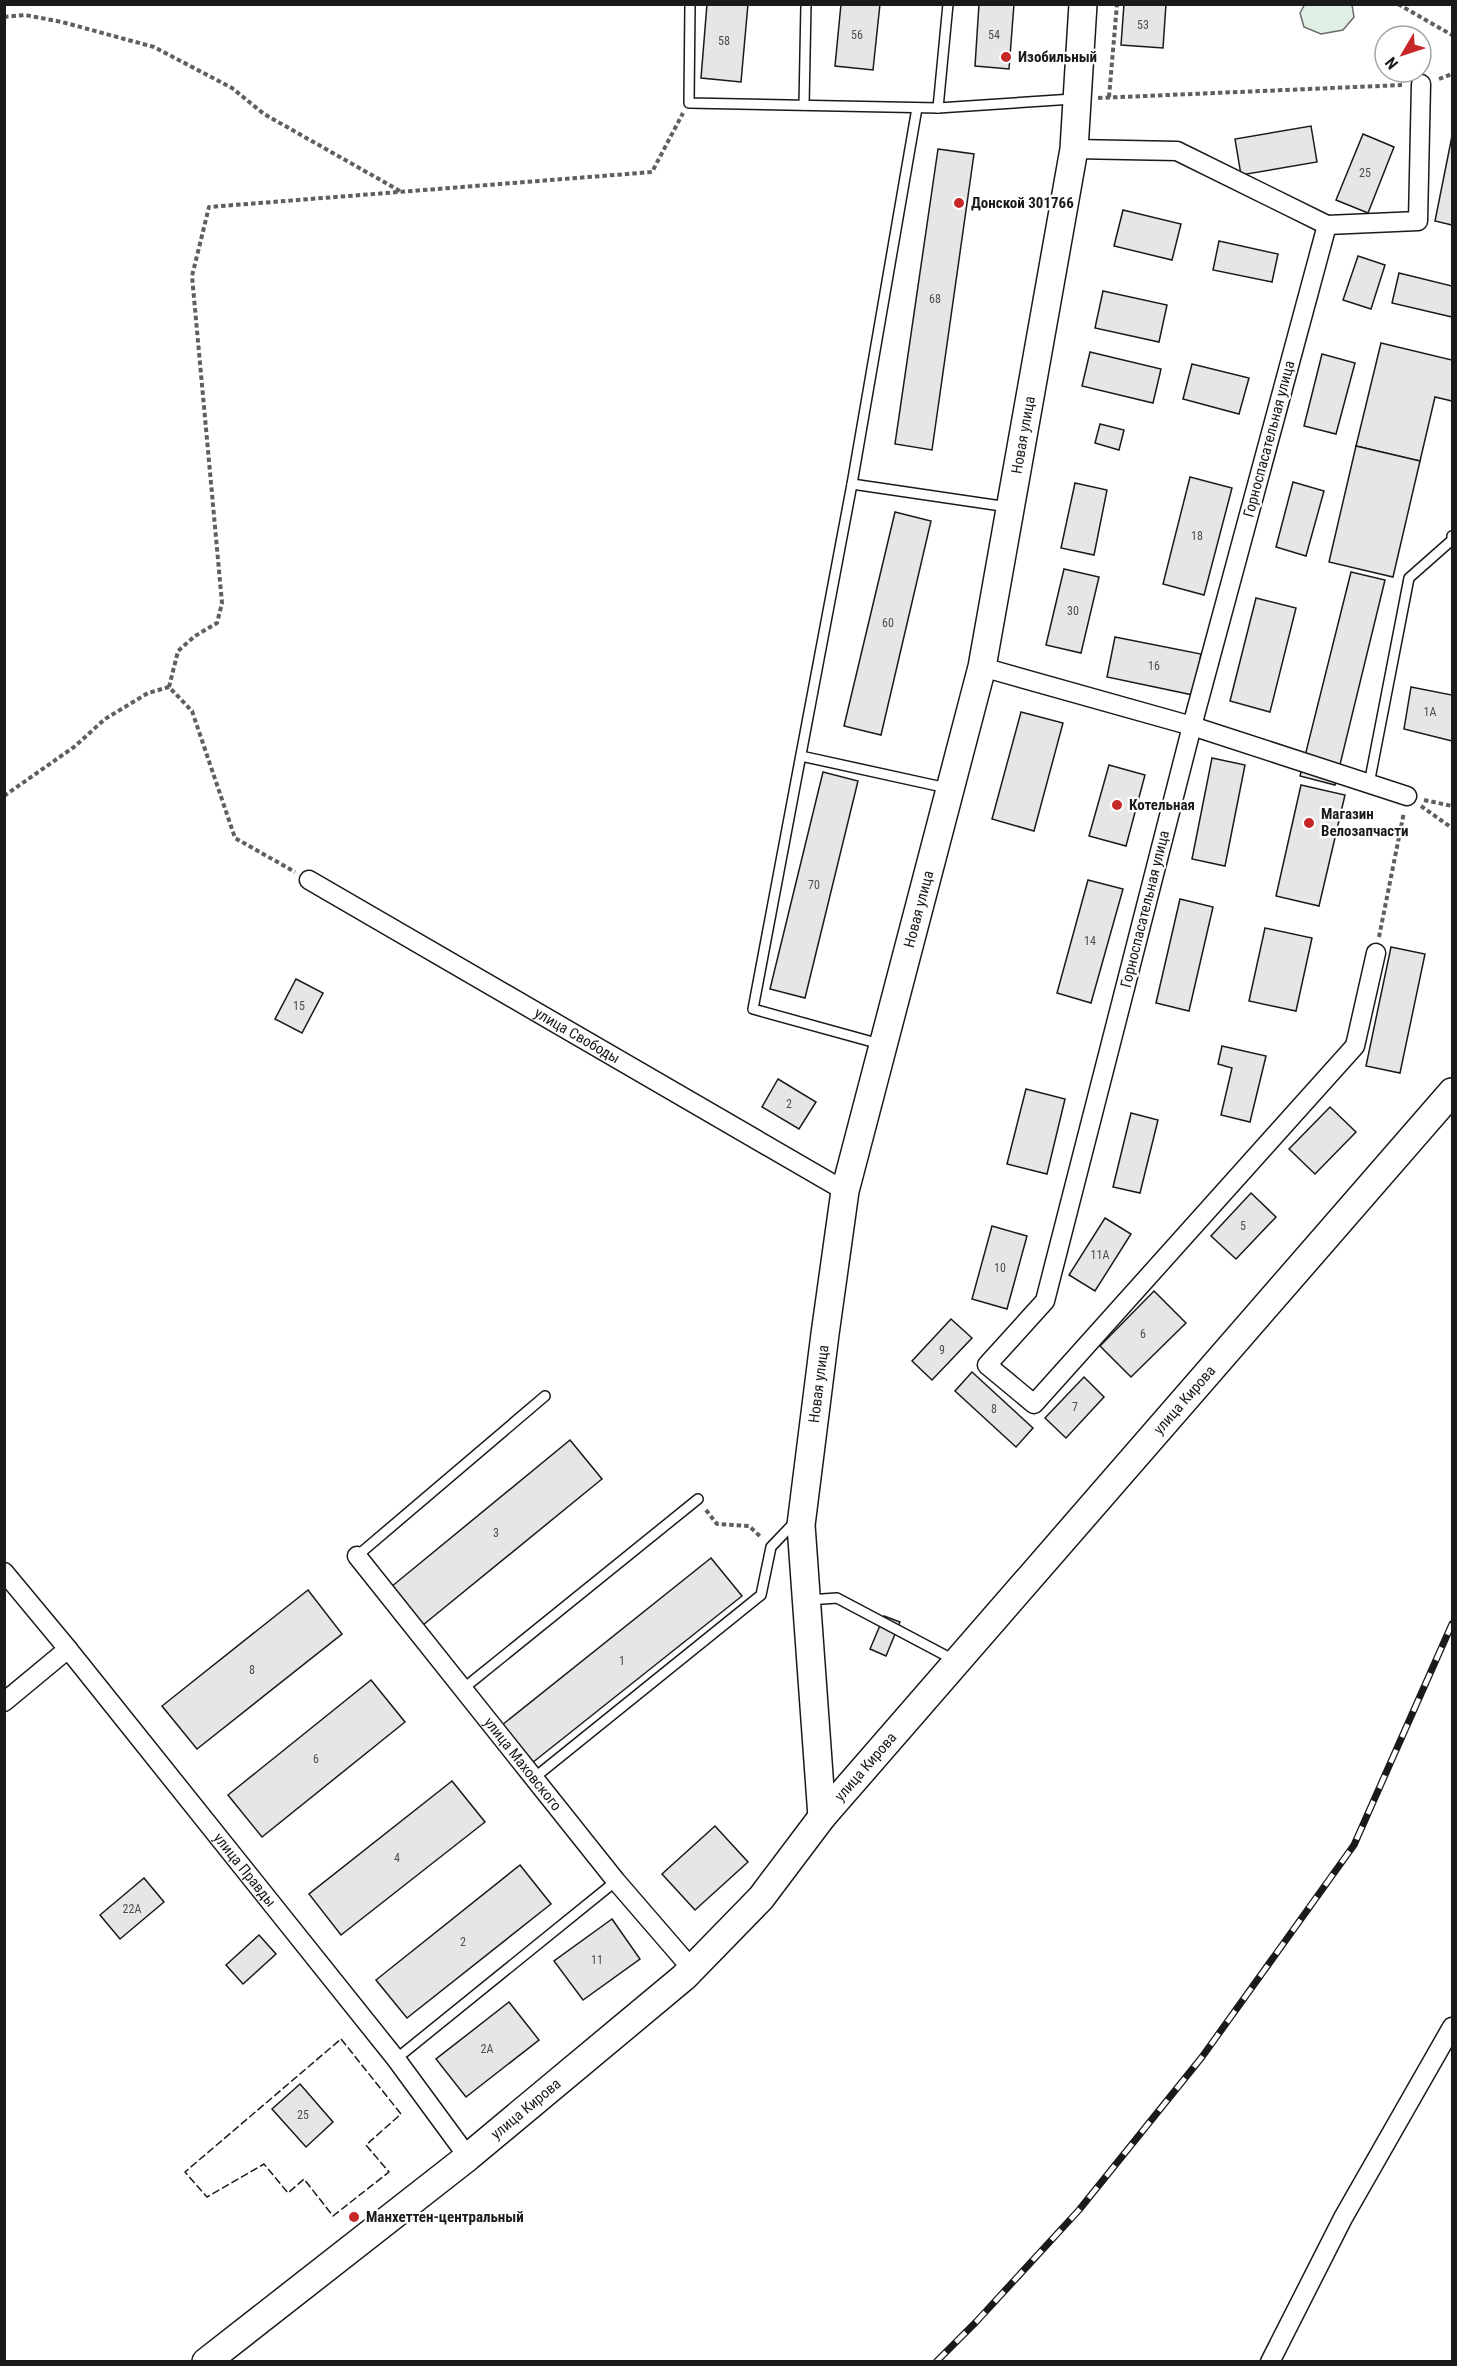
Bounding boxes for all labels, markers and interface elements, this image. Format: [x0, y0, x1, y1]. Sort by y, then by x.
house number: 53 [1137, 18, 1149, 32]
north arrow [1373, 24, 1433, 84]
house number: 56 [851, 28, 863, 42]
house number: 54 [988, 28, 1000, 42]
house number: 58 [718, 34, 730, 48]
place label: Изобильный [1018, 48, 1097, 66]
marker: Изобильный [999, 50, 1013, 64]
text: N [1381, 53, 1402, 73]
house number: 25 [1359, 166, 1371, 180]
place label: Донской 301766 [971, 194, 1074, 212]
marker: Донской 301766 [952, 196, 966, 210]
house number: 68 [929, 292, 941, 306]
street label: Горноспасательная улица [1239, 359, 1299, 519]
street label: Новая улица [1007, 395, 1039, 475]
house number: 18 [1191, 529, 1203, 543]
house number: 30 [1067, 604, 1079, 618]
house number: 60 [882, 616, 894, 630]
house number: 16 [1148, 659, 1160, 673]
house number: 1А [1424, 705, 1437, 719]
place label: Котельная [1129, 796, 1195, 814]
marker: Котельная [1110, 798, 1124, 812]
place label: Магазин Велозапчасти [1321, 805, 1409, 840]
marker: Магазин Велозапчасти [1302, 816, 1316, 830]
street label: Горноспасательная улица [1117, 829, 1173, 989]
street label: Новая улица [900, 869, 937, 949]
house number: 70 [808, 878, 820, 892]
house number: 14 [1084, 934, 1096, 948]
house number: 15 [293, 999, 305, 1013]
street label: улица Свободы [531, 1004, 623, 1067]
house number: 2 [786, 1097, 792, 1111]
house number: 5 [1240, 1219, 1246, 1233]
house number: 11А [1091, 1248, 1109, 1262]
house number: 10 [994, 1261, 1006, 1275]
house number: 6 [1140, 1327, 1146, 1341]
house number: 9 [939, 1343, 945, 1357]
street label: Новая улица [805, 1344, 833, 1424]
street label: улица Кирова [1150, 1362, 1219, 1438]
house number: 7 [1072, 1400, 1078, 1414]
house number: 8 [991, 1402, 997, 1416]
house number: 3 [493, 1526, 499, 1540]
house number: 1 [619, 1654, 625, 1668]
house number: 8 [249, 1663, 255, 1677]
street label: улица Маховского [480, 1714, 565, 1814]
street label: улица Кирова [831, 1729, 900, 1805]
house number: 6 [313, 1752, 319, 1766]
street label: улица Правды [210, 1829, 280, 1910]
house number: 4 [394, 1851, 400, 1865]
house number: 22А [123, 1902, 141, 1916]
house number: 2 [460, 1935, 466, 1949]
house number: 11 [591, 1953, 603, 1967]
house number: 2А [481, 2042, 494, 2056]
street label: улица Кирова [487, 2075, 564, 2143]
house number: 25 [297, 2108, 309, 2122]
place label: Манхеттен-центральный [366, 2208, 524, 2226]
marker: Манхеттен-центральный [347, 2210, 361, 2224]

